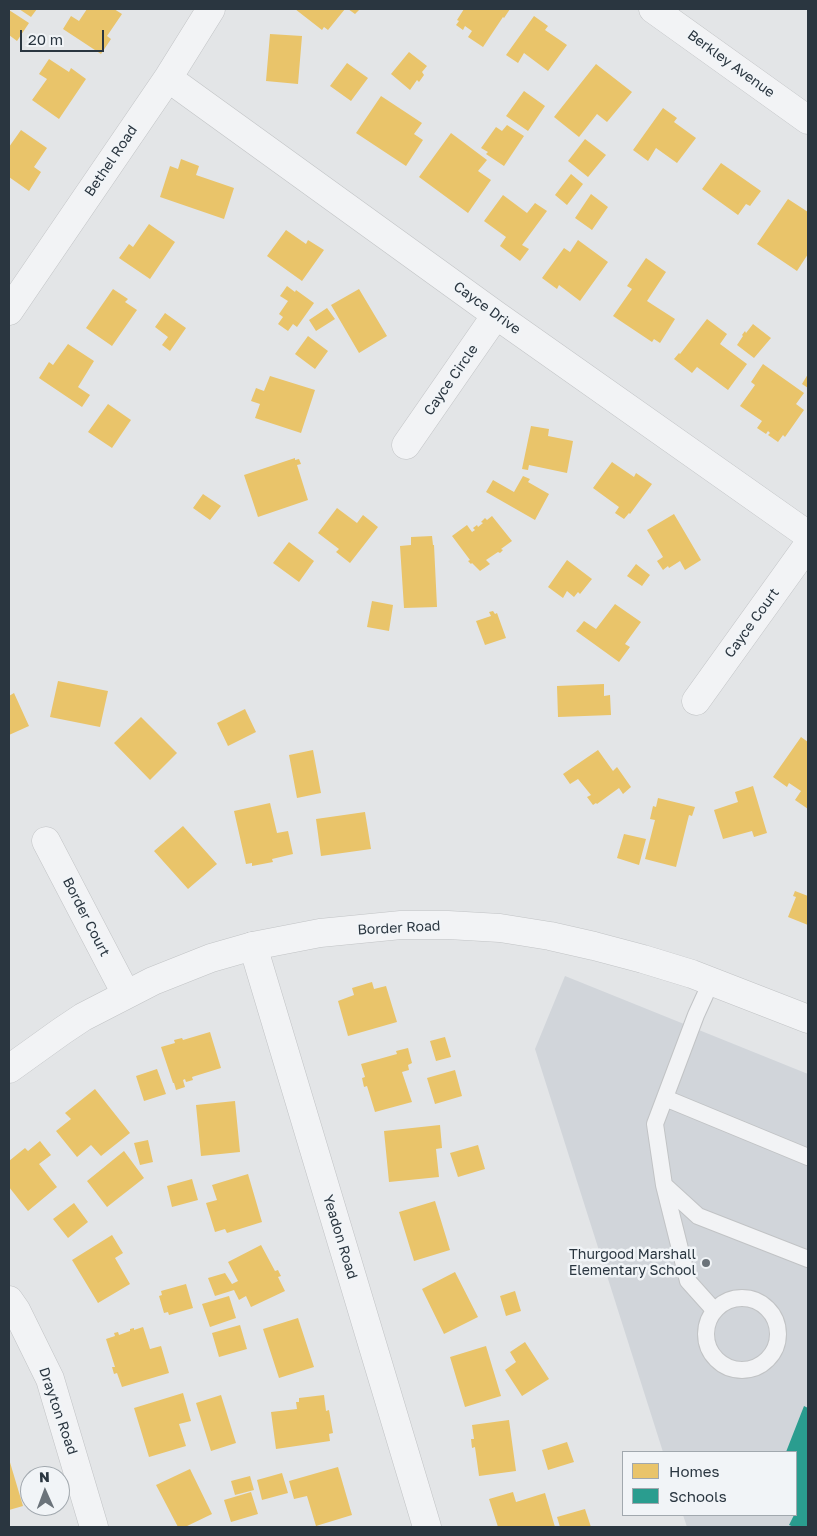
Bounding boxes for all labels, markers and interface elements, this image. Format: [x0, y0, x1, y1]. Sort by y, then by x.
scale bar [22, 20, 106, 52]
street label: Berkley Avenue [684, 27, 778, 101]
text: 20 m [28, 30, 63, 48]
street label: Bethel Road [81, 122, 141, 200]
street label: Cayce Drive [450, 278, 524, 338]
street label: Cayce Circle [420, 341, 482, 419]
street label: Cayce Court [721, 585, 783, 661]
street label: Border Court [59, 875, 113, 959]
street label: Border Road [357, 917, 441, 939]
street label: Yeadon Road [319, 1193, 361, 1281]
place label: Thurgood Marshall Elementary School [569, 1247, 696, 1280]
marker: Thurgood Marshall Elementary School [700, 1257, 712, 1269]
street label: Drayton Road [35, 1365, 81, 1457]
legend [622, 1451, 797, 1516]
text: Homes [669, 1462, 719, 1480]
north arrow [20, 1466, 70, 1516]
text: N [39, 1468, 50, 1485]
text: Schools [669, 1487, 727, 1505]

